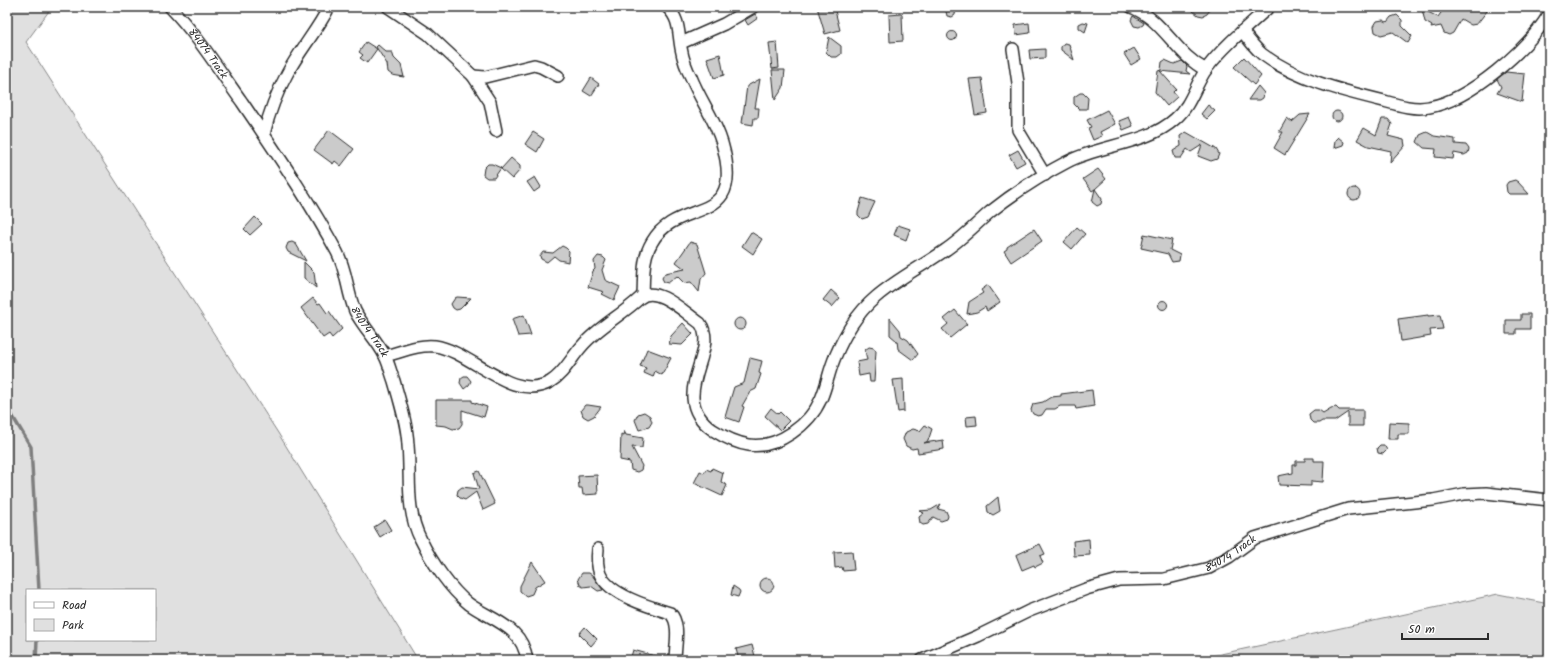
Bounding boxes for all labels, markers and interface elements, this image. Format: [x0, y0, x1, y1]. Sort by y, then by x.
street label: 84074 Track [183, 25, 233, 83]
street label: 84074 Track [345, 304, 394, 361]
street label: 84074 Track [1203, 530, 1261, 578]
legend [26, 589, 156, 641]
text: Road [62, 596, 87, 615]
scale bar [1402, 615, 1488, 641]
text: Park [62, 616, 84, 635]
text: 50 m [1408, 620, 1435, 639]

